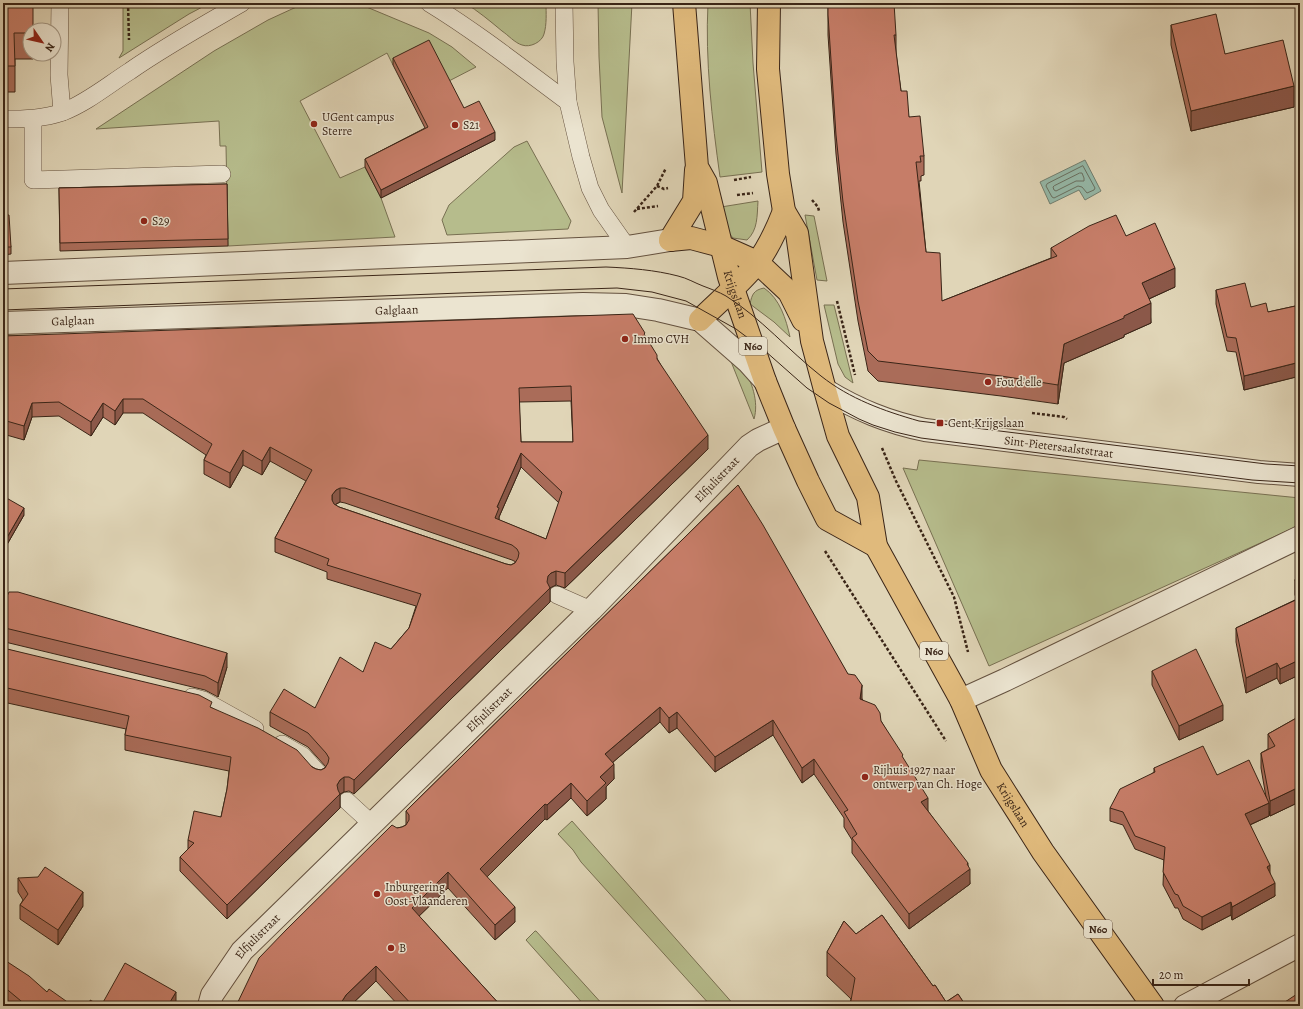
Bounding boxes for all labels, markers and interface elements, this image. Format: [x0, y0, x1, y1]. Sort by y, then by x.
north arrow [22, 22, 62, 62]
text: N [41, 40, 58, 55]
place label: UGent campus Sterre [322, 109, 395, 139]
place label: S21 [463, 117, 479, 133]
marker: UGent campus Sterre [309, 119, 319, 129]
marker: S21 [450, 120, 460, 130]
place label: S29 [152, 213, 170, 229]
marker: S29 [139, 216, 149, 226]
street label: Krijgslaan [720, 269, 751, 321]
street label: Galglaan [375, 301, 419, 319]
street label: Galglaan [51, 312, 95, 329]
place label: Immo CVH [633, 331, 689, 347]
marker: Immo CVH [620, 334, 630, 344]
road number: N60 [739, 337, 767, 355]
place label: Fou d'elle [996, 374, 1042, 390]
marker: Fou d'elle [983, 377, 993, 387]
place label: Gent Krijgslaan [948, 415, 1025, 431]
marker: Gent Krijgslaan [935, 418, 945, 428]
street label: Sint-Pietersaalststraat [1003, 432, 1114, 462]
street label: Elfjulistraat [691, 453, 743, 506]
road number: N60 [920, 642, 948, 660]
street label: Elfjulistraat [463, 684, 515, 736]
place label: Rijhuis 1927 naar ontwerp van Ch. Hoge [873, 762, 982, 792]
marker: Rijhuis 1927 naar ontwerp van Ch. Hoge [860, 772, 870, 782]
street label: Krijgslaan [993, 779, 1033, 831]
place label: Inburgering Oost-Vlaanderen [385, 879, 468, 909]
marker: Inburgering Oost-Vlaanderen [372, 889, 382, 899]
street label: Elfjulistraat [231, 910, 284, 962]
road number: N60 [1084, 920, 1112, 938]
place label: B [399, 940, 406, 956]
marker: B [386, 943, 396, 953]
scale bar [1153, 961, 1249, 987]
text: 20 m [1159, 967, 1183, 983]

